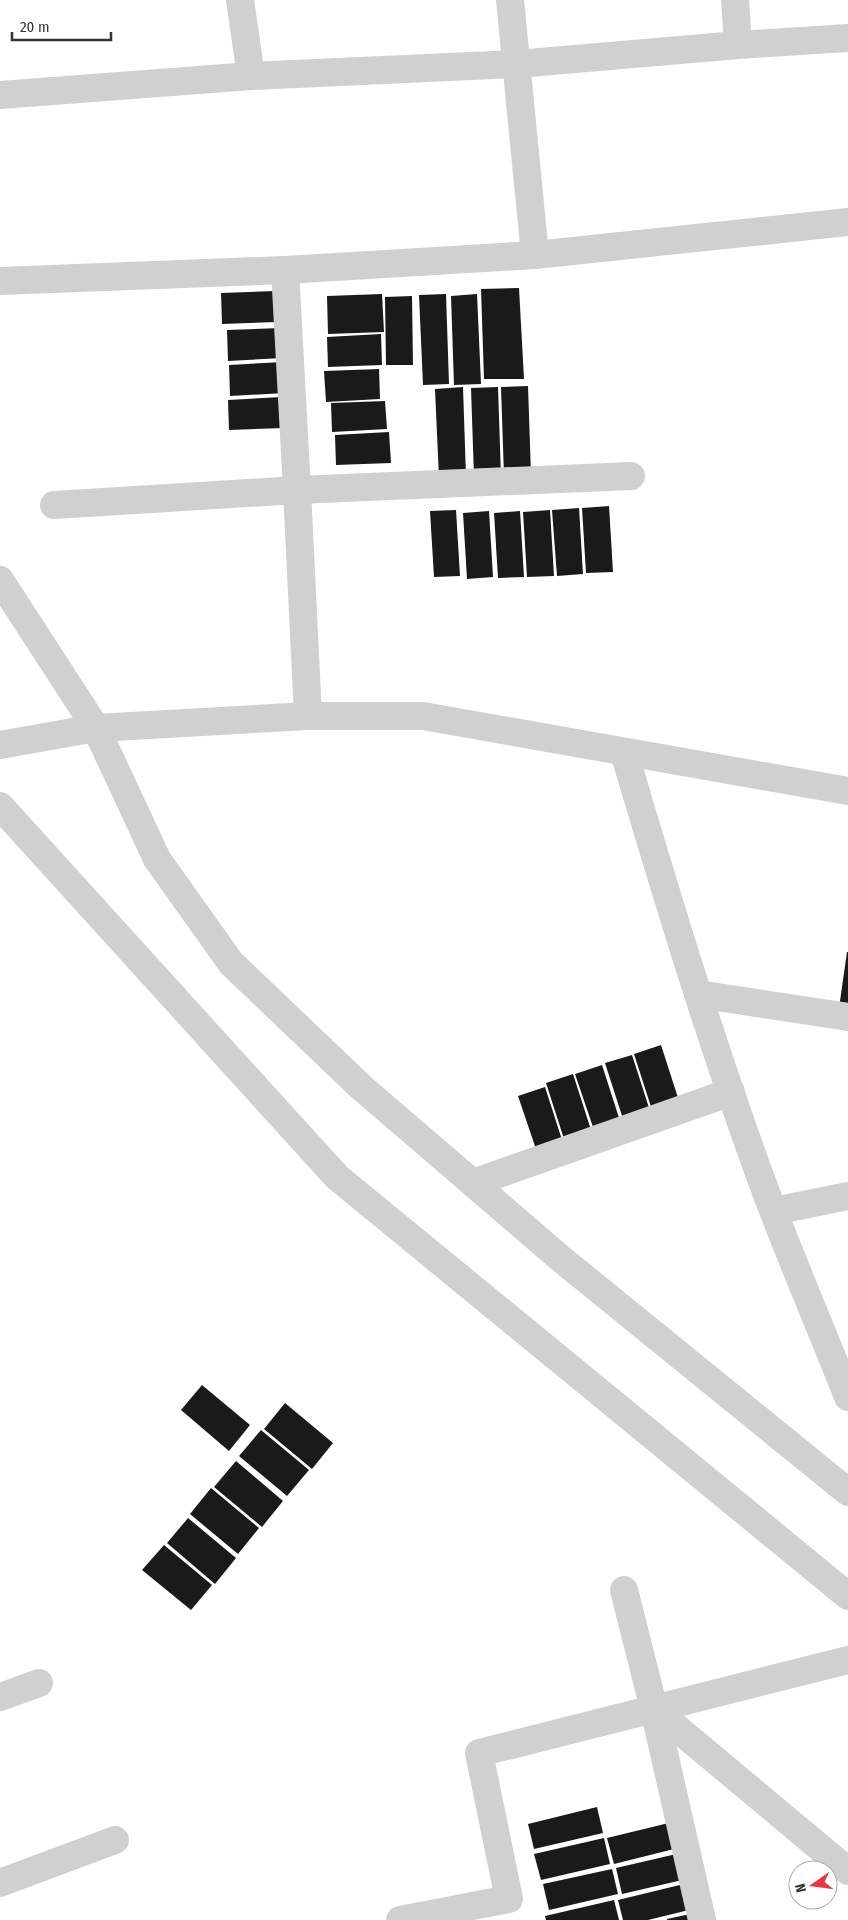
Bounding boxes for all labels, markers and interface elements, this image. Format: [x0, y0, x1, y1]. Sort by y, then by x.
scale bar [12, 10, 111, 42]
text: 20 m [20, 18, 50, 36]
north arrow [788, 1860, 838, 1910]
text: N [792, 1882, 810, 1894]

